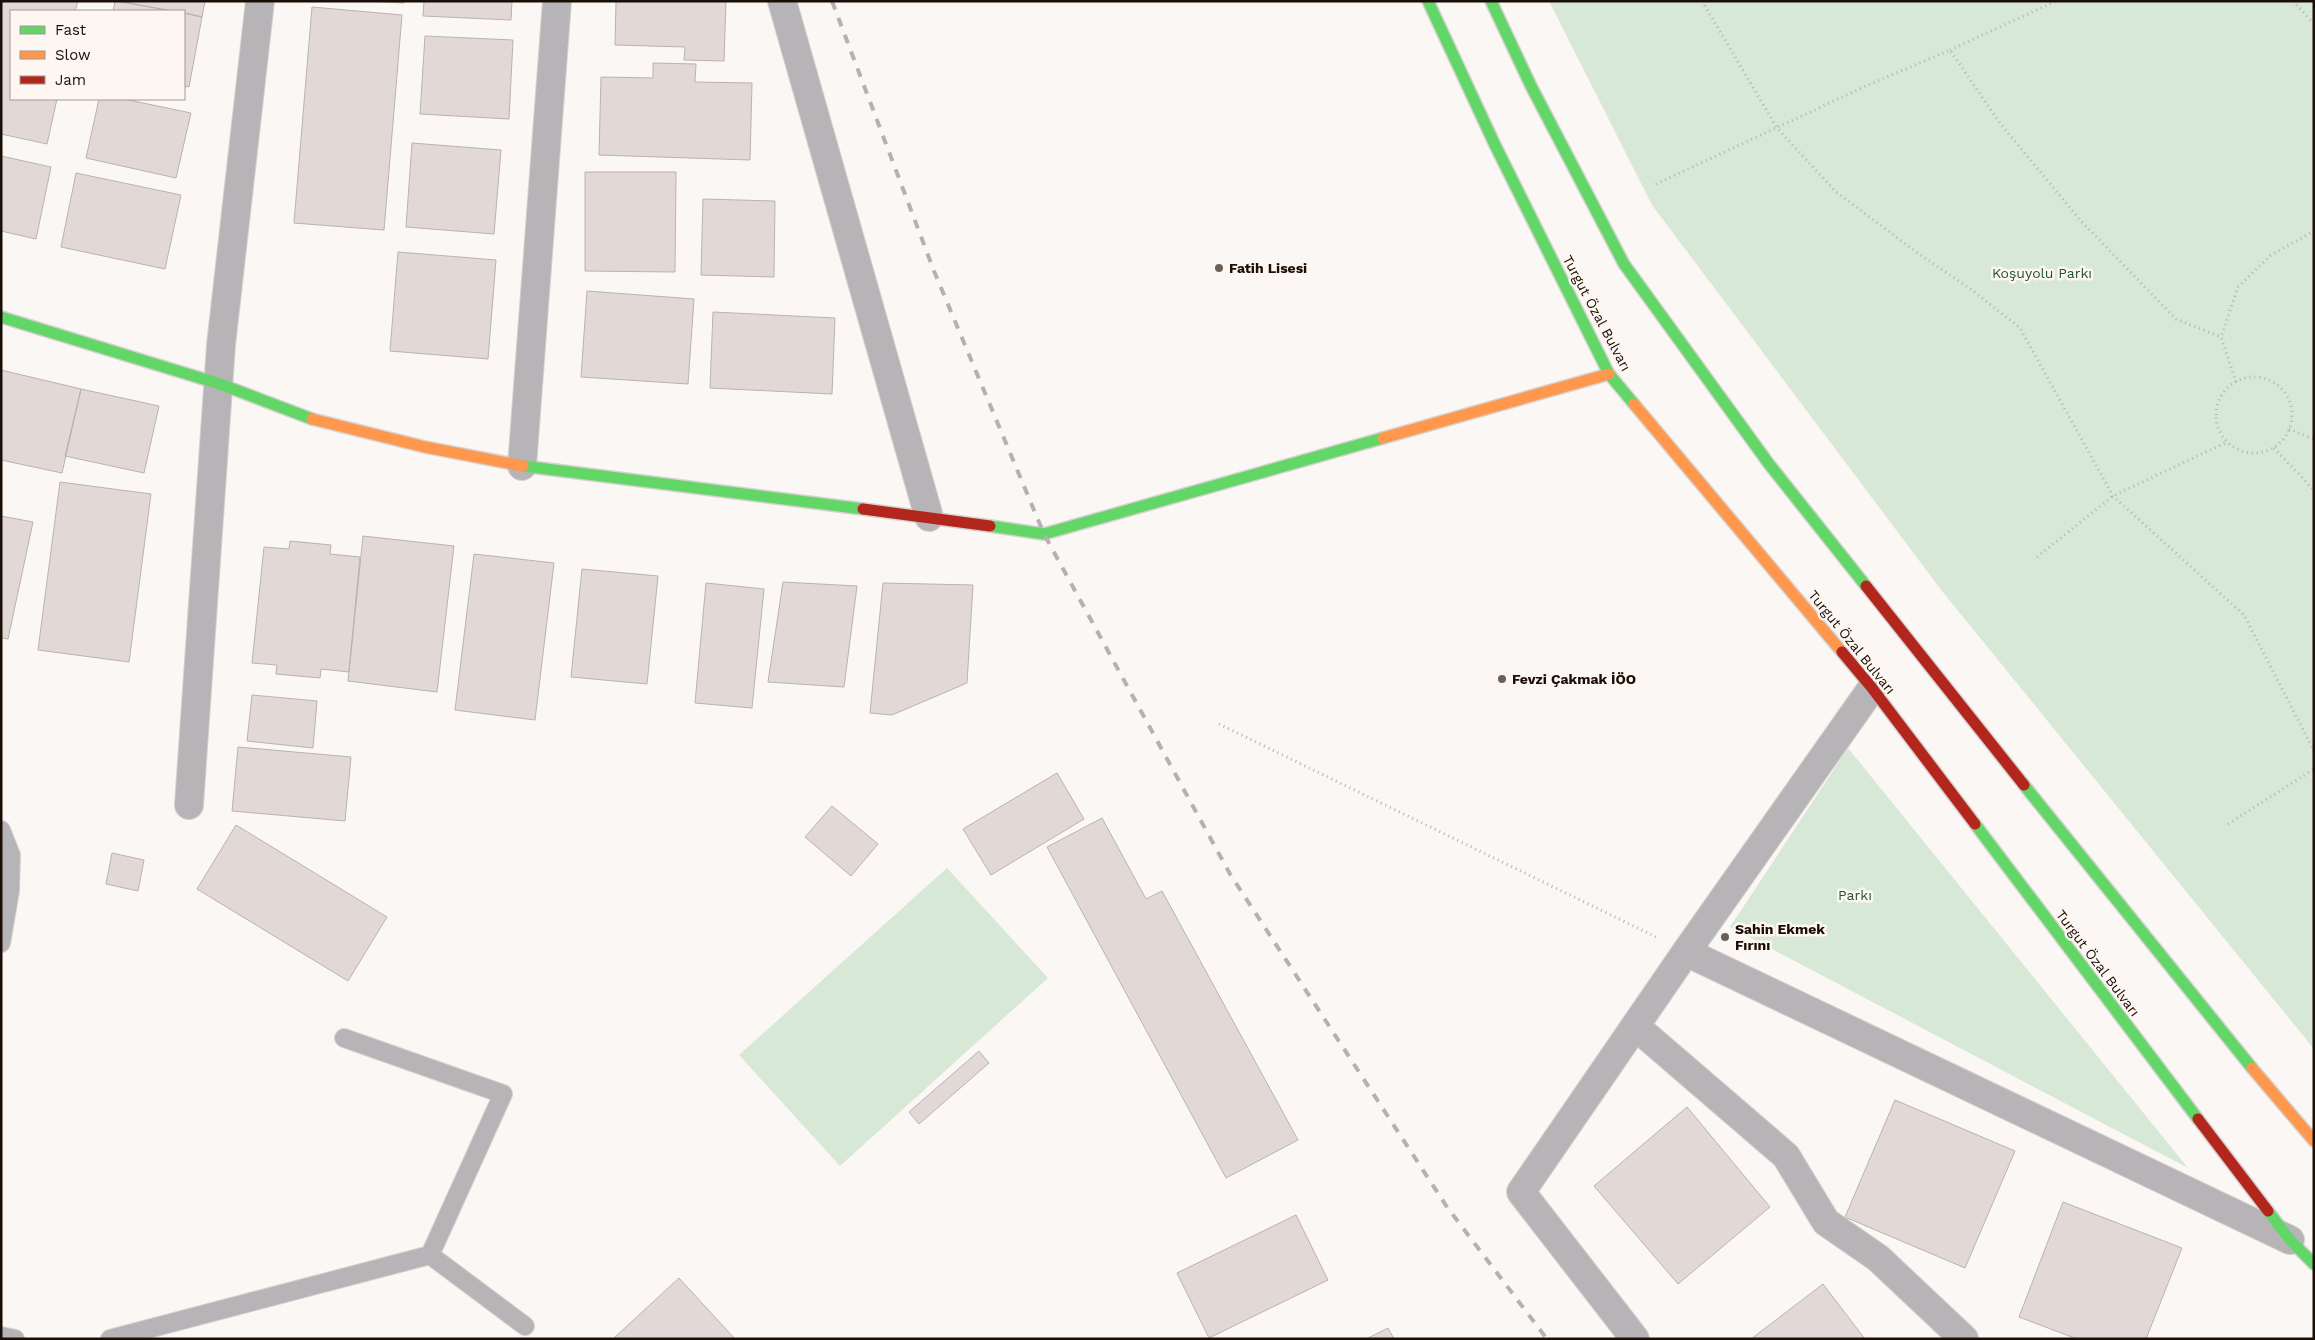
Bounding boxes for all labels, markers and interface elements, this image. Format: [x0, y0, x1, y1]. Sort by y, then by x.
legend [10, 10, 185, 100]
text: Fast [55, 21, 87, 39]
text: Slow [55, 46, 91, 64]
text: Jam [55, 71, 86, 89]
street label: Turgut Özal Bulvarı [1560, 252, 1634, 374]
place label: Fatih Lisesi [1229, 260, 1307, 276]
marker: Fatih Lisesi [1213, 262, 1225, 274]
park label: Koşuyolu Parkı [1992, 265, 2092, 281]
street label: Turgut Özal Bulvarı [1805, 587, 1899, 697]
place label: Fevzi Çakmak İÖO [1512, 671, 1636, 687]
marker: Fevzi Çakmak İÖO [1496, 673, 1508, 685]
park label: Parkı [1838, 887, 1872, 903]
street label: Turgut Özal Bulvarı [2053, 907, 2143, 1019]
place label: Sahin Ekmek Fırını [1735, 921, 1825, 953]
marker: Sahin Ekmek Fırını [1719, 931, 1731, 943]

